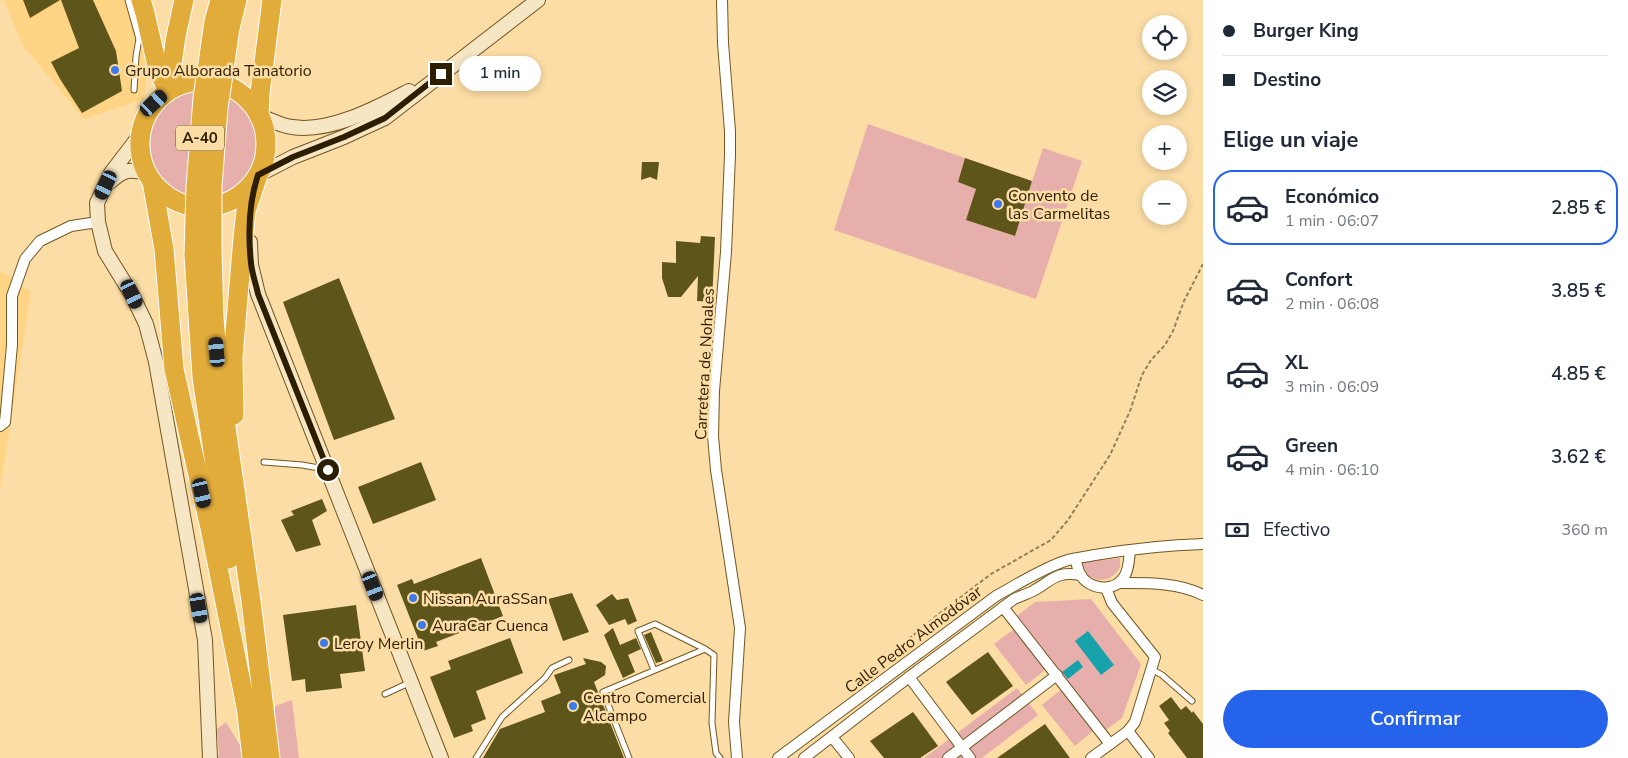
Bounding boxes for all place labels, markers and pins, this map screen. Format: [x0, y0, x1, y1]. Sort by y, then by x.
place label: Grupo Alborada Tanatorio [125, 60, 312, 82]
marker: Grupo Alborada Tanatorio [109, 64, 121, 76]
place label: Convento de las Carmelitas [1008, 185, 1110, 225]
marker: Convento de las Carmelitas [992, 198, 1004, 210]
place label: Nissan AuraSSan [423, 588, 548, 610]
marker: Nissan AuraSSan [407, 592, 419, 604]
place label: AuraCar Cuenca [432, 615, 549, 637]
marker: AuraCar Cuenca [416, 619, 428, 631]
place label: Leroy Merlin [334, 633, 423, 655]
marker: Leroy Merlin [318, 637, 330, 649]
place label: Centro Comercial Alcampo [583, 687, 707, 727]
marker: Centro Comercial Alcampo [567, 700, 579, 712]

